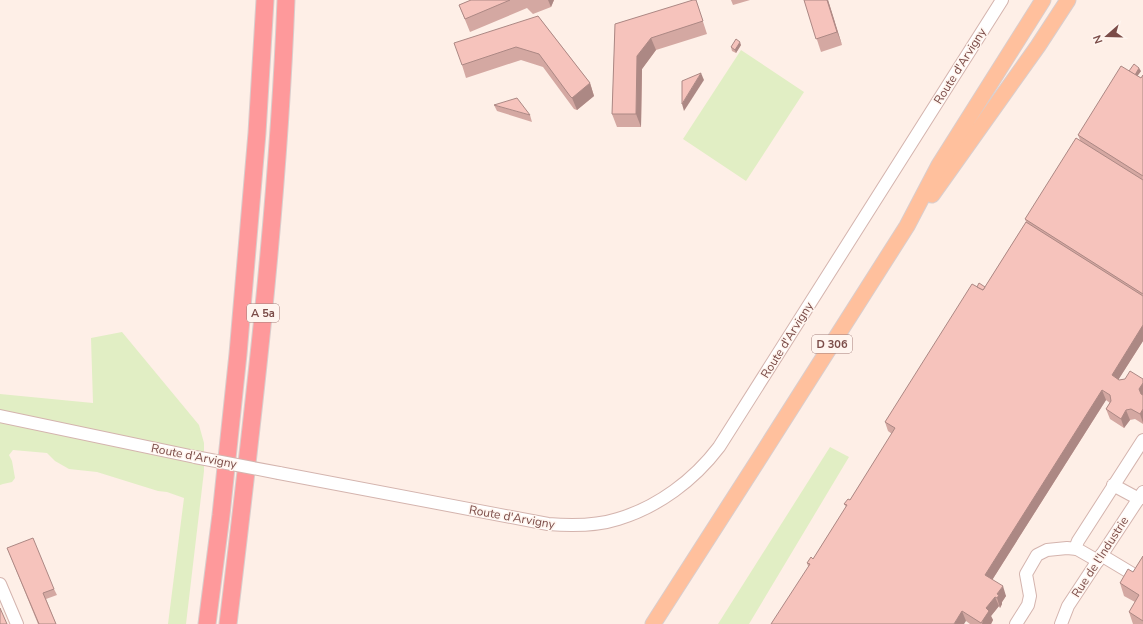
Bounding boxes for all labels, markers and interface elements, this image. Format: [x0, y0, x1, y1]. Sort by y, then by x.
north arrow [1087, 16, 1127, 56]
street label: Route d'Arvigny [930, 24, 990, 107]
text: N [1090, 33, 1107, 46]
street label: Route d'Arvigny [757, 298, 817, 381]
road number: A 5a [247, 304, 279, 322]
road number: D 306 [812, 335, 852, 353]
street label: Route d'Arvigny [150, 440, 239, 472]
street label: Route d'Arvigny [468, 502, 557, 533]
street label: Rue de l'Industrie [1068, 513, 1132, 601]

